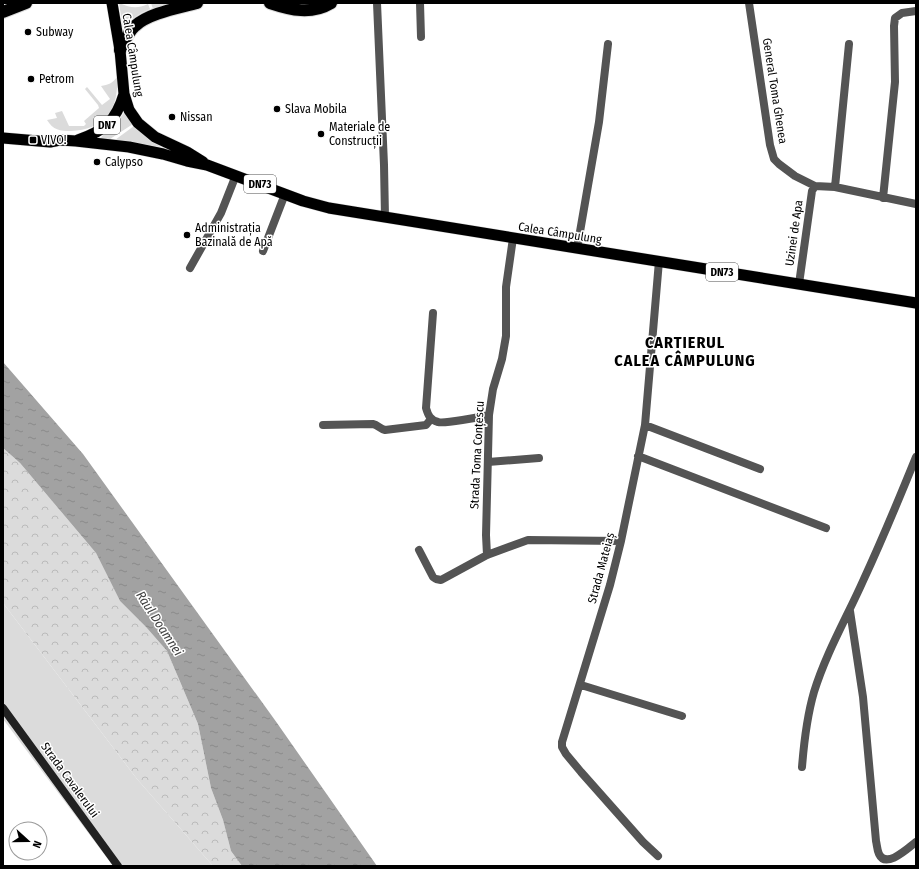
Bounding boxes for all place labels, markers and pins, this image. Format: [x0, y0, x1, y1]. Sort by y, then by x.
place label: Subway [36, 25, 74, 39]
marker: Subway [23, 27, 33, 37]
place label: Petrom [39, 72, 74, 86]
marker: Petrom [26, 74, 36, 84]
place label: Slava Mobila [285, 102, 347, 116]
marker: Slava Mobila [272, 104, 282, 114]
place label: Nissan [180, 110, 213, 124]
marker: Nissan [167, 112, 177, 122]
place label: Materiale de Construcții [329, 120, 390, 149]
marker: Materiale de Construcții [316, 129, 326, 139]
place label: VIVO! [41, 133, 67, 147]
marker: VIVO! [28, 135, 38, 145]
place label: Calypso [105, 155, 143, 169]
marker: Calypso [92, 157, 102, 167]
place label: Administrația Bazinală de Apă [195, 221, 273, 249]
marker: Administrația Bazinală de Apă [182, 230, 192, 240]

